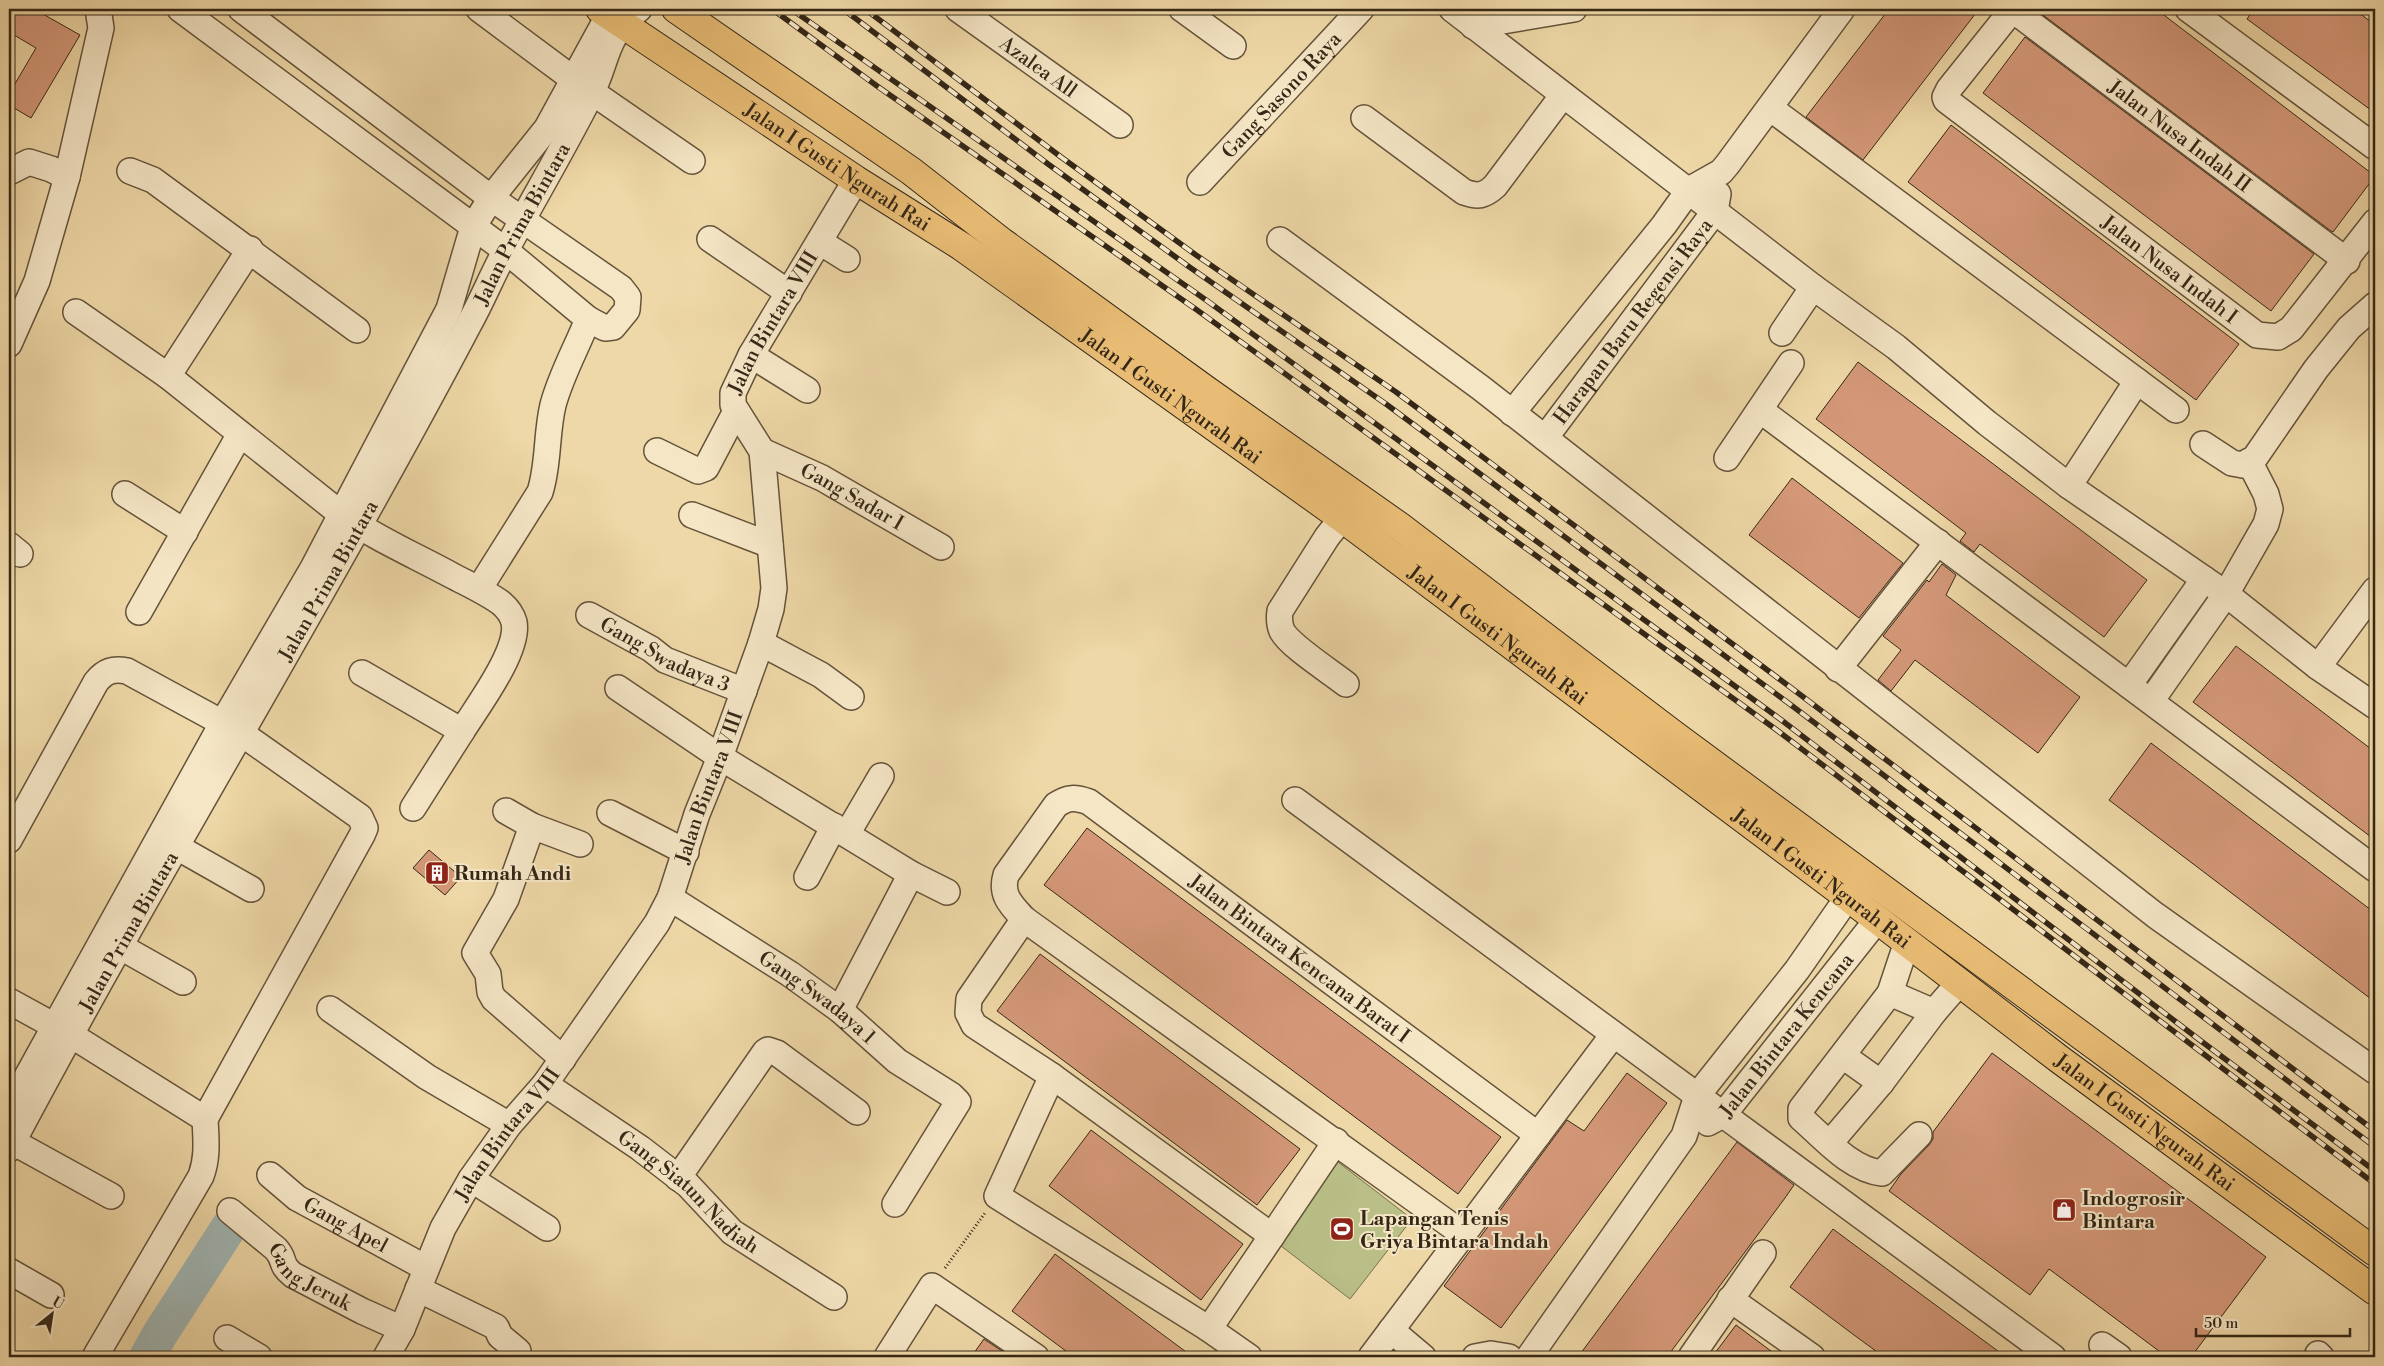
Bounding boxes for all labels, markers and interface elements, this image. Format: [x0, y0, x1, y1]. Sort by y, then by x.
street label: Gang Sasono Raya [1217, 27, 1348, 165]
street label: Azalea All [993, 31, 1081, 104]
street label: Jalan Nusa Indah II [2102, 74, 2256, 199]
street label: Jalan I Gusti Ngurah Rai [738, 97, 935, 238]
street label: Jalan Prima Bintara [469, 138, 577, 311]
street label: Jalan Nusa Indah I [2095, 210, 2242, 330]
street label: Harapan Baru Regensi Raya [1548, 213, 1719, 430]
street label: Jalan Bintara VIII [723, 247, 825, 399]
street label: Jalan I Gusti Ngurah Rai [1074, 323, 1266, 471]
street label: Gang Sadar I [796, 459, 908, 537]
street label: Jalan Prima Bintara [273, 496, 385, 667]
street label: Jalan I Gusti Ngurah Rai [1402, 560, 1592, 712]
street label: Gang Swadaya 3 [595, 612, 733, 698]
street label: Jalan Bintara VIII [671, 708, 750, 868]
street label: Jalan I Gusti Ngurah Rai [1726, 803, 1916, 955]
street label: Jalan Prima Bintara [74, 847, 185, 1018]
building icon: Rumah Andi [424, 860, 450, 886]
place label: Rumah Andi [454, 862, 572, 887]
street label: Jalan Bintara Kencana Barat I [1183, 869, 1414, 1050]
street label: Gang Swadaya 1 [754, 946, 881, 1050]
street label: Jalan Bintara Kencana [1714, 948, 1860, 1124]
street label: Jalan I Gusti Ngurah Rai [2048, 1048, 2240, 1198]
street label: Jalan Bintara VIII [450, 1063, 566, 1207]
street label: Gang Siatun Nadiah [612, 1126, 763, 1260]
place label: Indogrosir Bintara [2082, 1187, 2185, 1235]
street label: Gang Apel [298, 1193, 392, 1259]
shop icon: Indogrosir Bintara [2051, 1197, 2077, 1223]
place label: Lapangan Tenis Griya Bintara Indah [1360, 1207, 1549, 1255]
sports icon: Lapangan Tenis Griya Bintara Indah [1329, 1216, 1355, 1242]
street label: Gang Jeruk [262, 1238, 356, 1318]
north arrow [28, 1288, 78, 1338]
text: U [49, 1293, 67, 1314]
scale bar [2196, 1306, 2350, 1338]
text: 50 m [2204, 1314, 2238, 1333]

